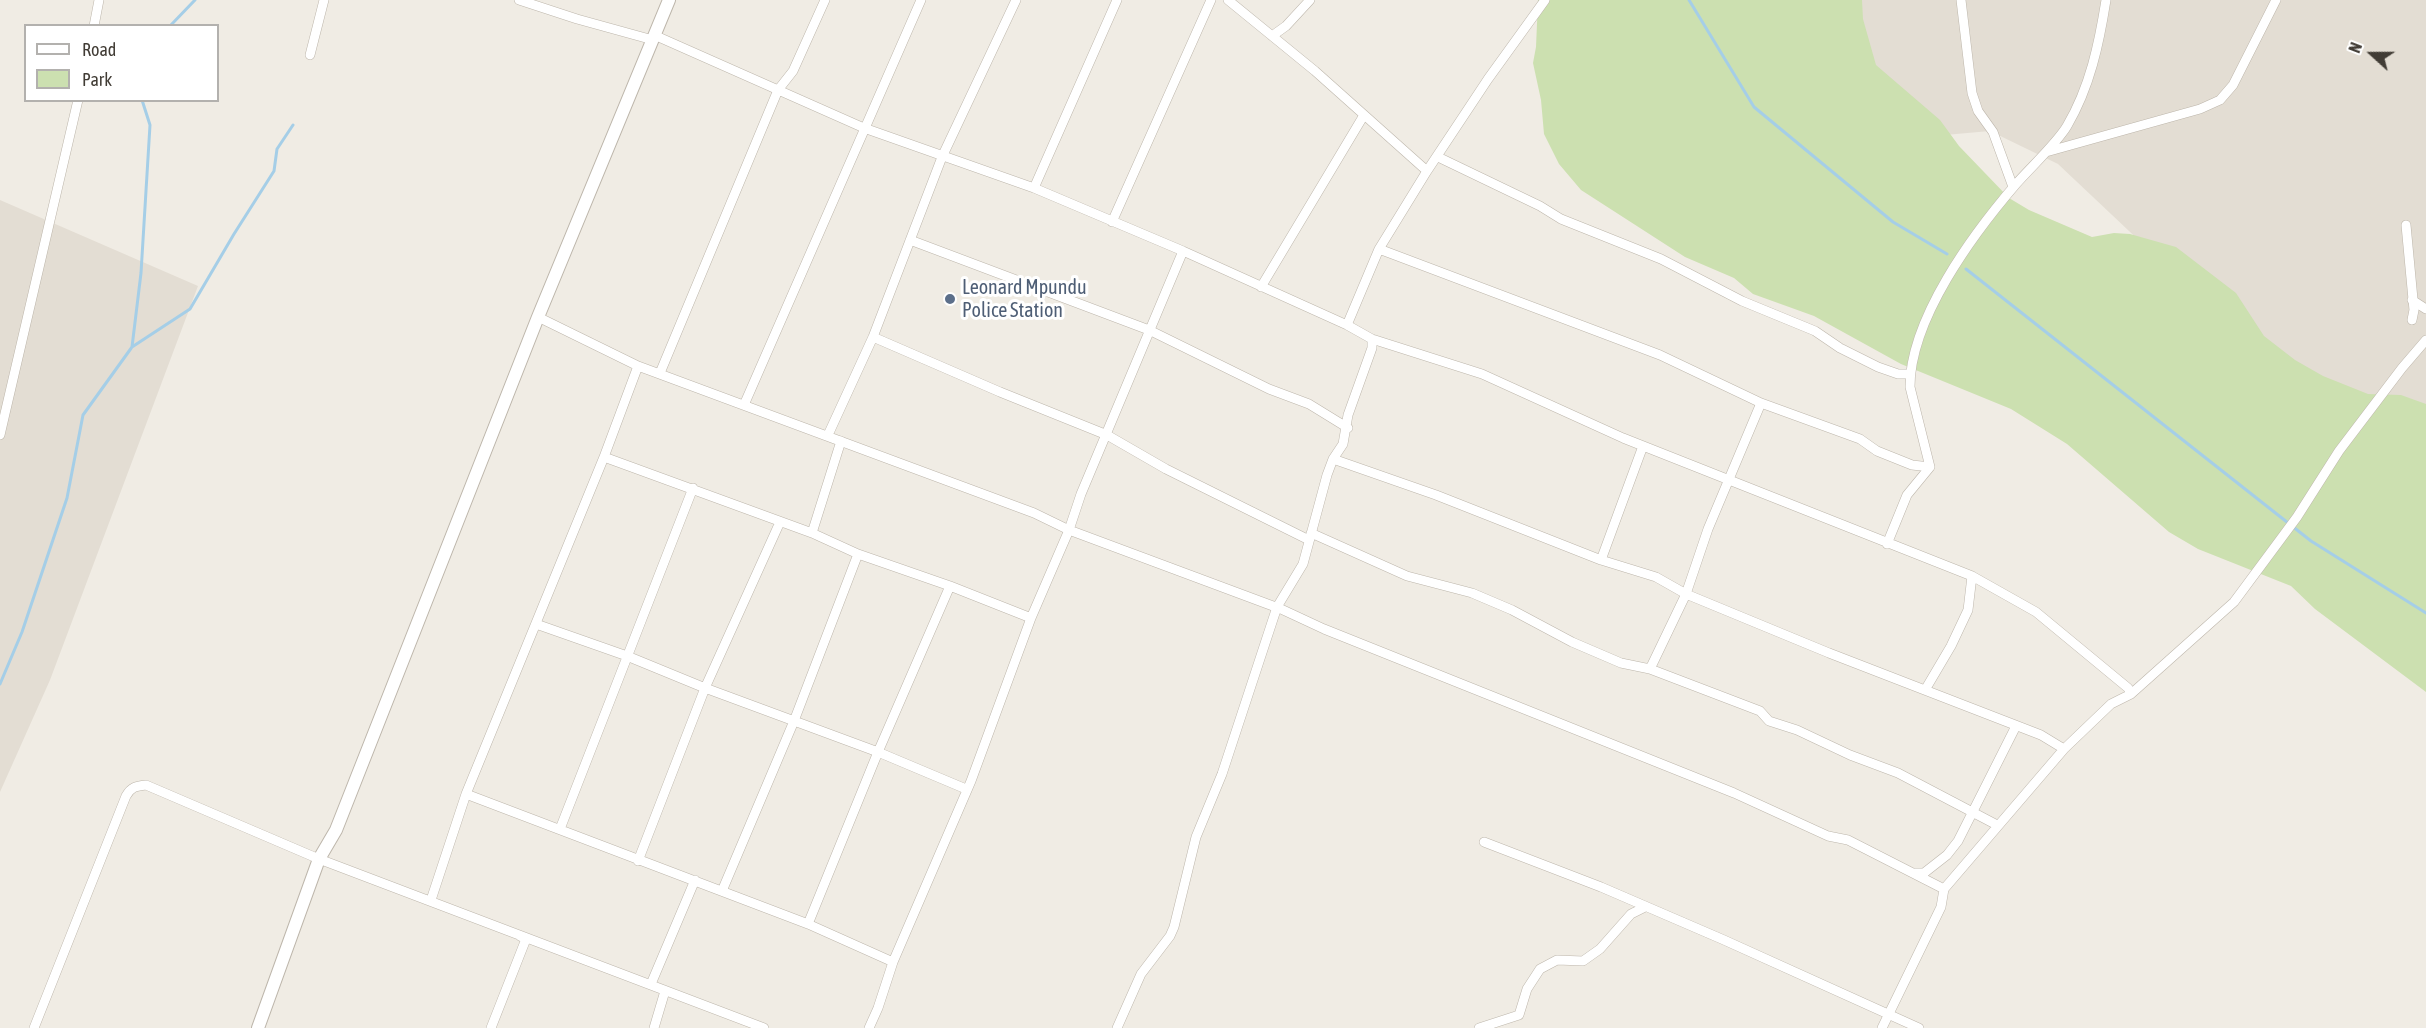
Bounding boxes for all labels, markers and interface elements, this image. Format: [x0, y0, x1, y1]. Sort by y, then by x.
legend [24, 24, 219, 102]
north arrow [2342, 24, 2402, 84]
text: Road [82, 39, 116, 60]
text: N [2345, 40, 2365, 55]
text: Park [82, 69, 112, 90]
place label: Leonard Mpundu Police Station [962, 276, 1087, 323]
marker: Leonard Mpundu Police Station [943, 292, 957, 306]

